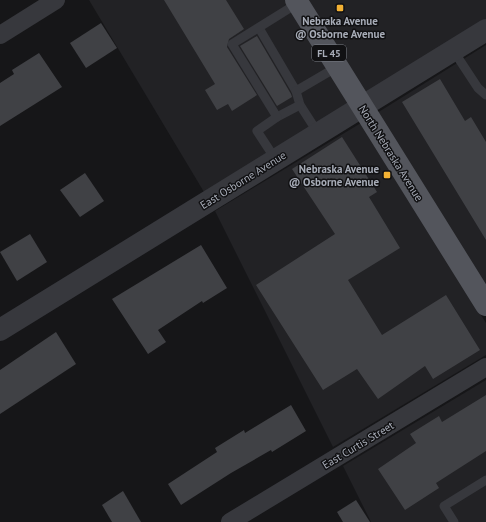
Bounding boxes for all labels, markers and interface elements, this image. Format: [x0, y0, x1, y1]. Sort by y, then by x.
marker: Nebraka Avenue @ Osborne Avenue [335, 3, 345, 13]
place label: Nebraka Avenue @ Osborne Avenue [295, 14, 386, 41]
road number: FL 45 [312, 45, 346, 61]
street label: North Nebraska Avenue [356, 102, 426, 204]
street label: East Osborne Avenue [197, 148, 289, 212]
place label: Nebraska Avenue @ Osborne Avenue [289, 162, 379, 189]
marker: Nebraska Avenue @ Osborne Avenue [382, 170, 392, 180]
street label: East Curtis Street [320, 418, 397, 472]

